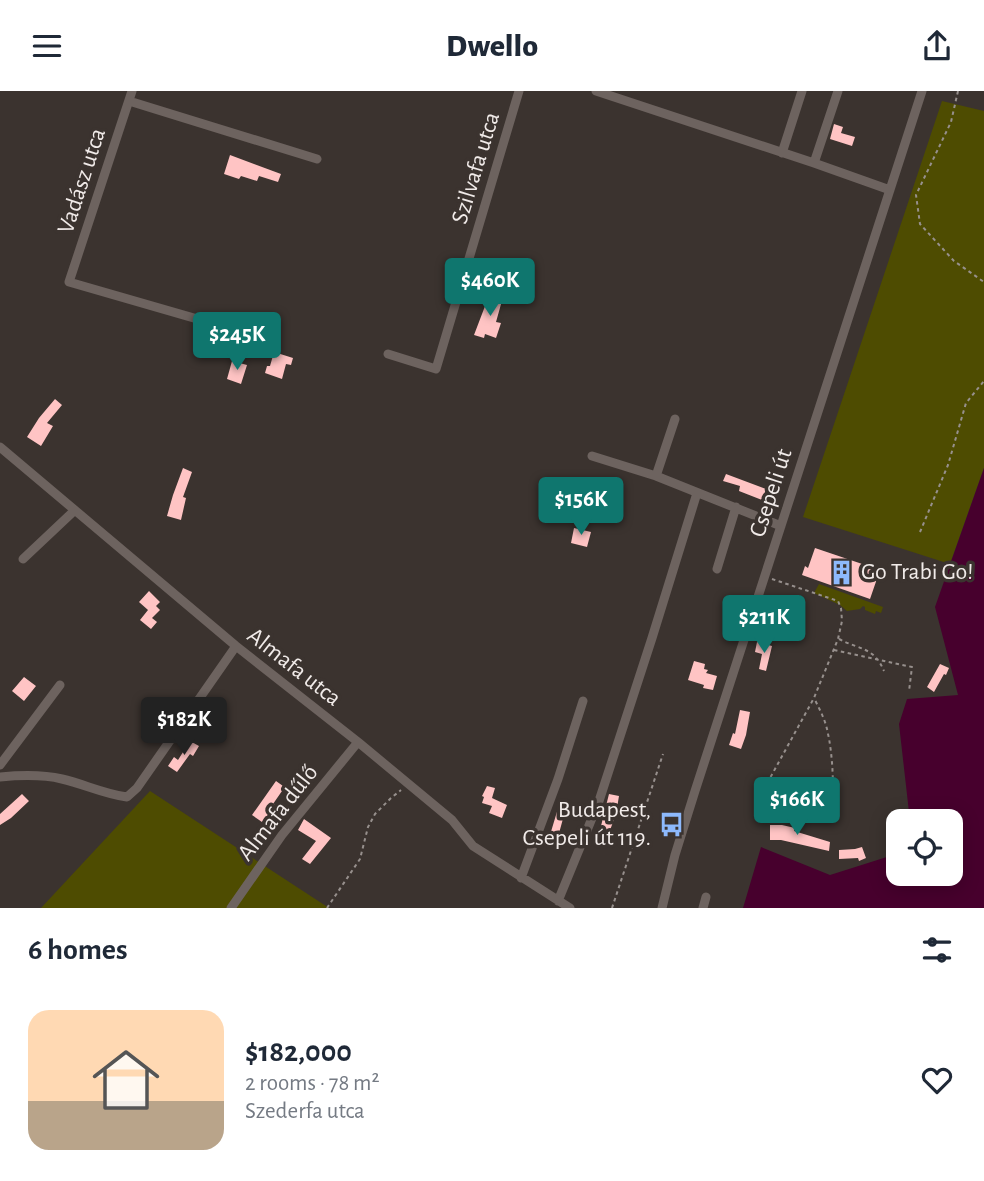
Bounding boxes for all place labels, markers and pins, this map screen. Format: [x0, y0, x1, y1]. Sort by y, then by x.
pin: $460K [441, 259, 539, 318]
pin: $245K [188, 313, 286, 372]
pin: $156K [532, 477, 630, 537]
building icon: Go Trabi Go! [827, 558, 855, 586]
place label: Go Trabi Go! [861, 560, 973, 584]
pin: $211K [715, 595, 813, 655]
pin: $182K [135, 697, 233, 757]
pin: $166K [748, 777, 846, 837]
place label: Budapest, Csepeli út 119. [522, 798, 651, 850]
bus stop icon: Budapest, Csepeli út 119. [657, 810, 685, 838]

